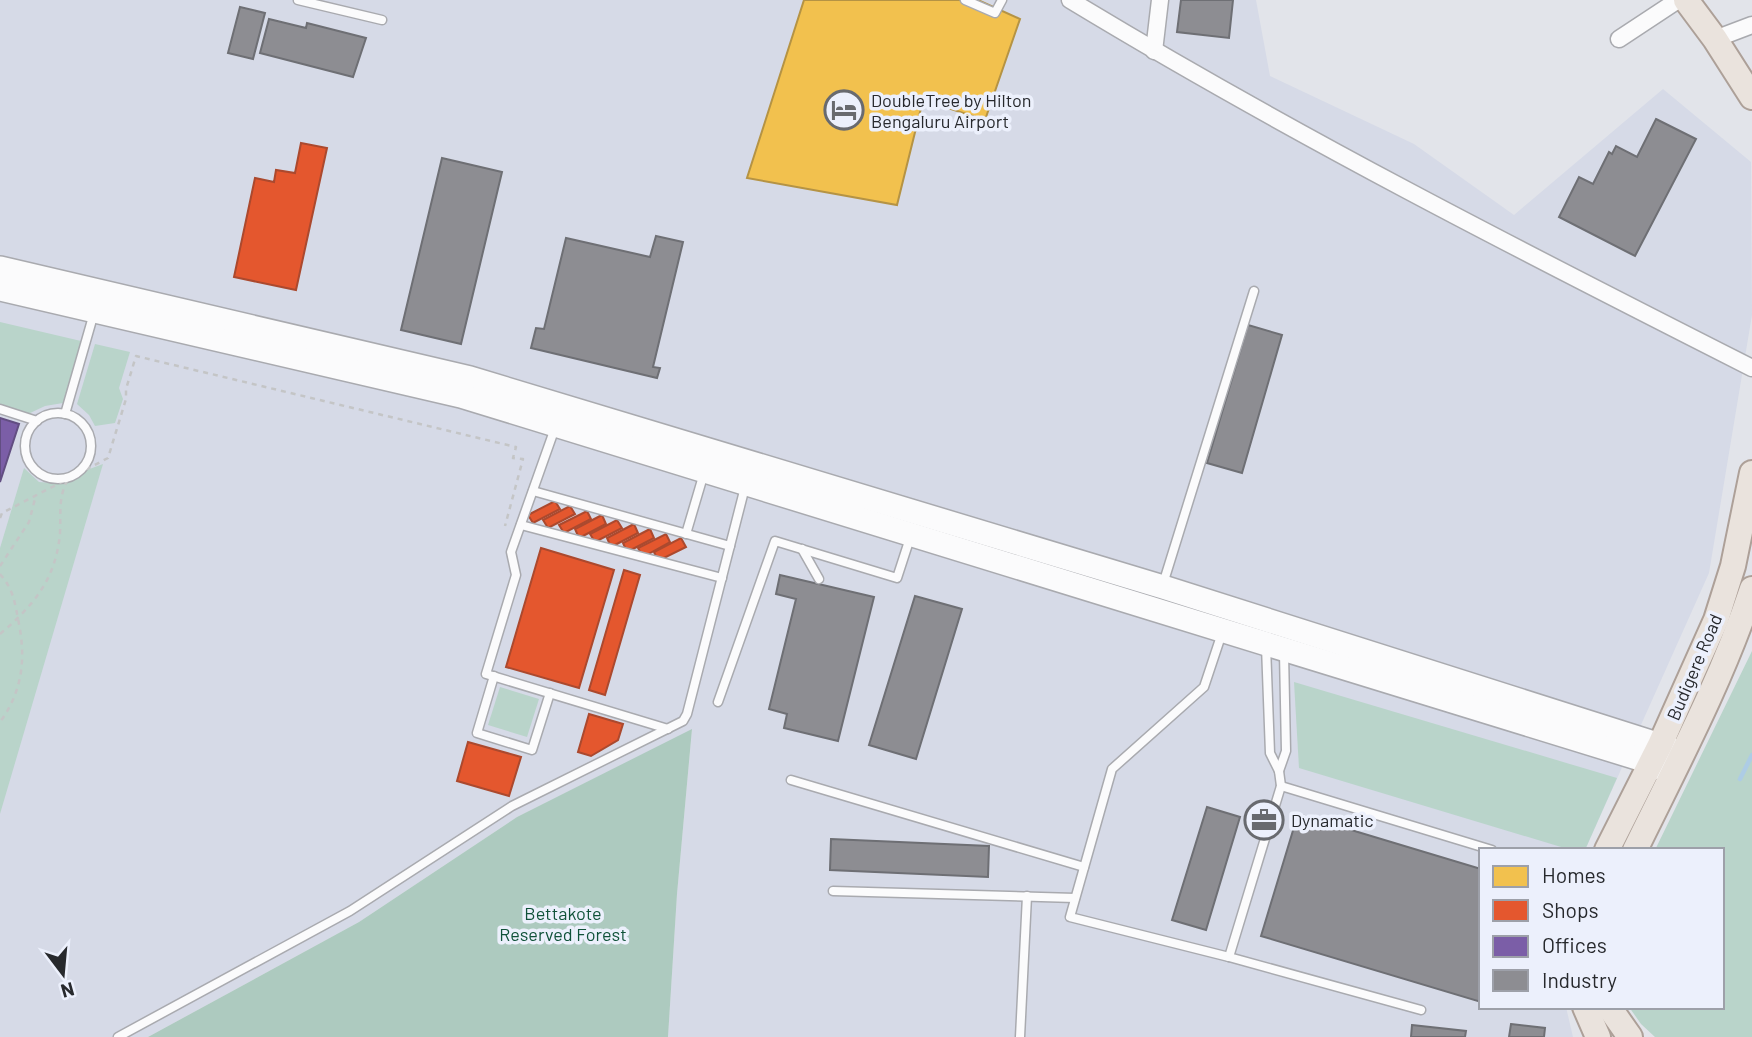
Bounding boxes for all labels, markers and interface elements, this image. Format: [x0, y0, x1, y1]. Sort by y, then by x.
hotel icon: DoubleTree by Hilton Bengaluru Airport [823, 89, 865, 131]
place label: DoubleTree by Hilton Bengaluru Airport [871, 89, 1032, 132]
street label: Budigere Road [1662, 610, 1726, 724]
office icon: Dynamatic [1243, 799, 1285, 841]
place label: Dynamatic [1291, 809, 1374, 831]
legend [1479, 848, 1724, 1009]
text: Homes [1542, 862, 1606, 887]
text: Shops [1542, 897, 1599, 922]
park label: Bettakote Reserved Forest [499, 902, 627, 945]
text: Offices [1542, 932, 1607, 957]
north arrow [28, 939, 98, 1009]
text: Industry [1542, 967, 1617, 992]
text: N [59, 978, 77, 1004]

